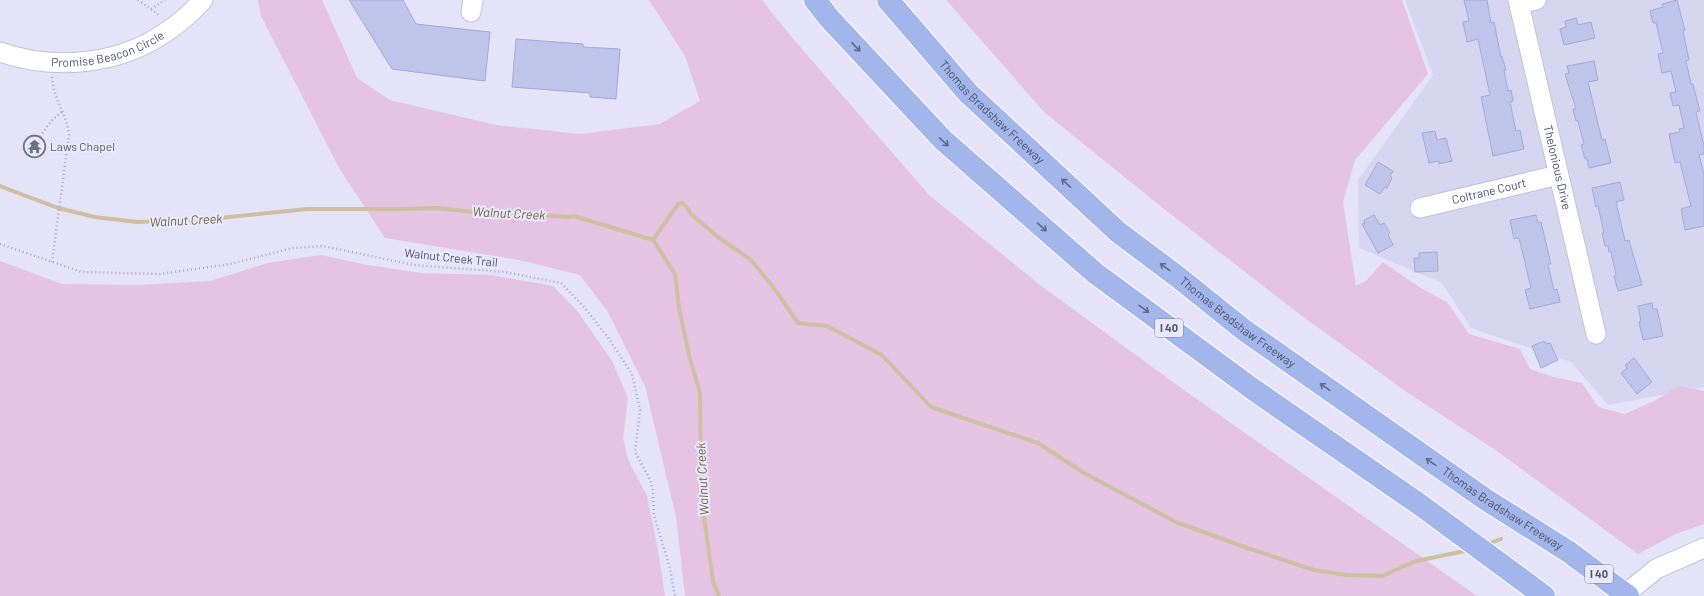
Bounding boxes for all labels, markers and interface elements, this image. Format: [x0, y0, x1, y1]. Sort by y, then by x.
street label: Promise Beacon Circle [51, 27, 166, 69]
one-way arrow [851, 42, 860, 52]
street label: Thomas Bradshaw Freeway [937, 57, 1048, 167]
street label: Thelonious Drive [1541, 124, 1575, 211]
temple icon: Laws Chapel [21, 134, 47, 160]
one-way arrow [939, 137, 949, 146]
place label: Laws Chapel [50, 139, 115, 153]
street label: Coltrane Court [1450, 175, 1527, 206]
one-way arrow [1060, 179, 1071, 188]
water label: Walnut Creek [472, 203, 547, 223]
water label: Walnut Creek [149, 210, 224, 230]
one-way arrow [1037, 223, 1048, 232]
street label: Walnut Creek Trail [404, 245, 498, 269]
one-way arrow [1160, 263, 1171, 271]
street label: Thomas Bradshaw Freeway [1177, 273, 1299, 370]
one-way arrow [1138, 305, 1149, 313]
road number: I 40 [1155, 319, 1183, 337]
one-way arrow [1319, 383, 1330, 391]
water label: Walnut Creek [692, 441, 712, 516]
one-way arrow [1426, 458, 1437, 466]
street label: Thomas Bradshaw Freeway [1440, 463, 1566, 553]
road number: I 40 [1585, 565, 1613, 583]

